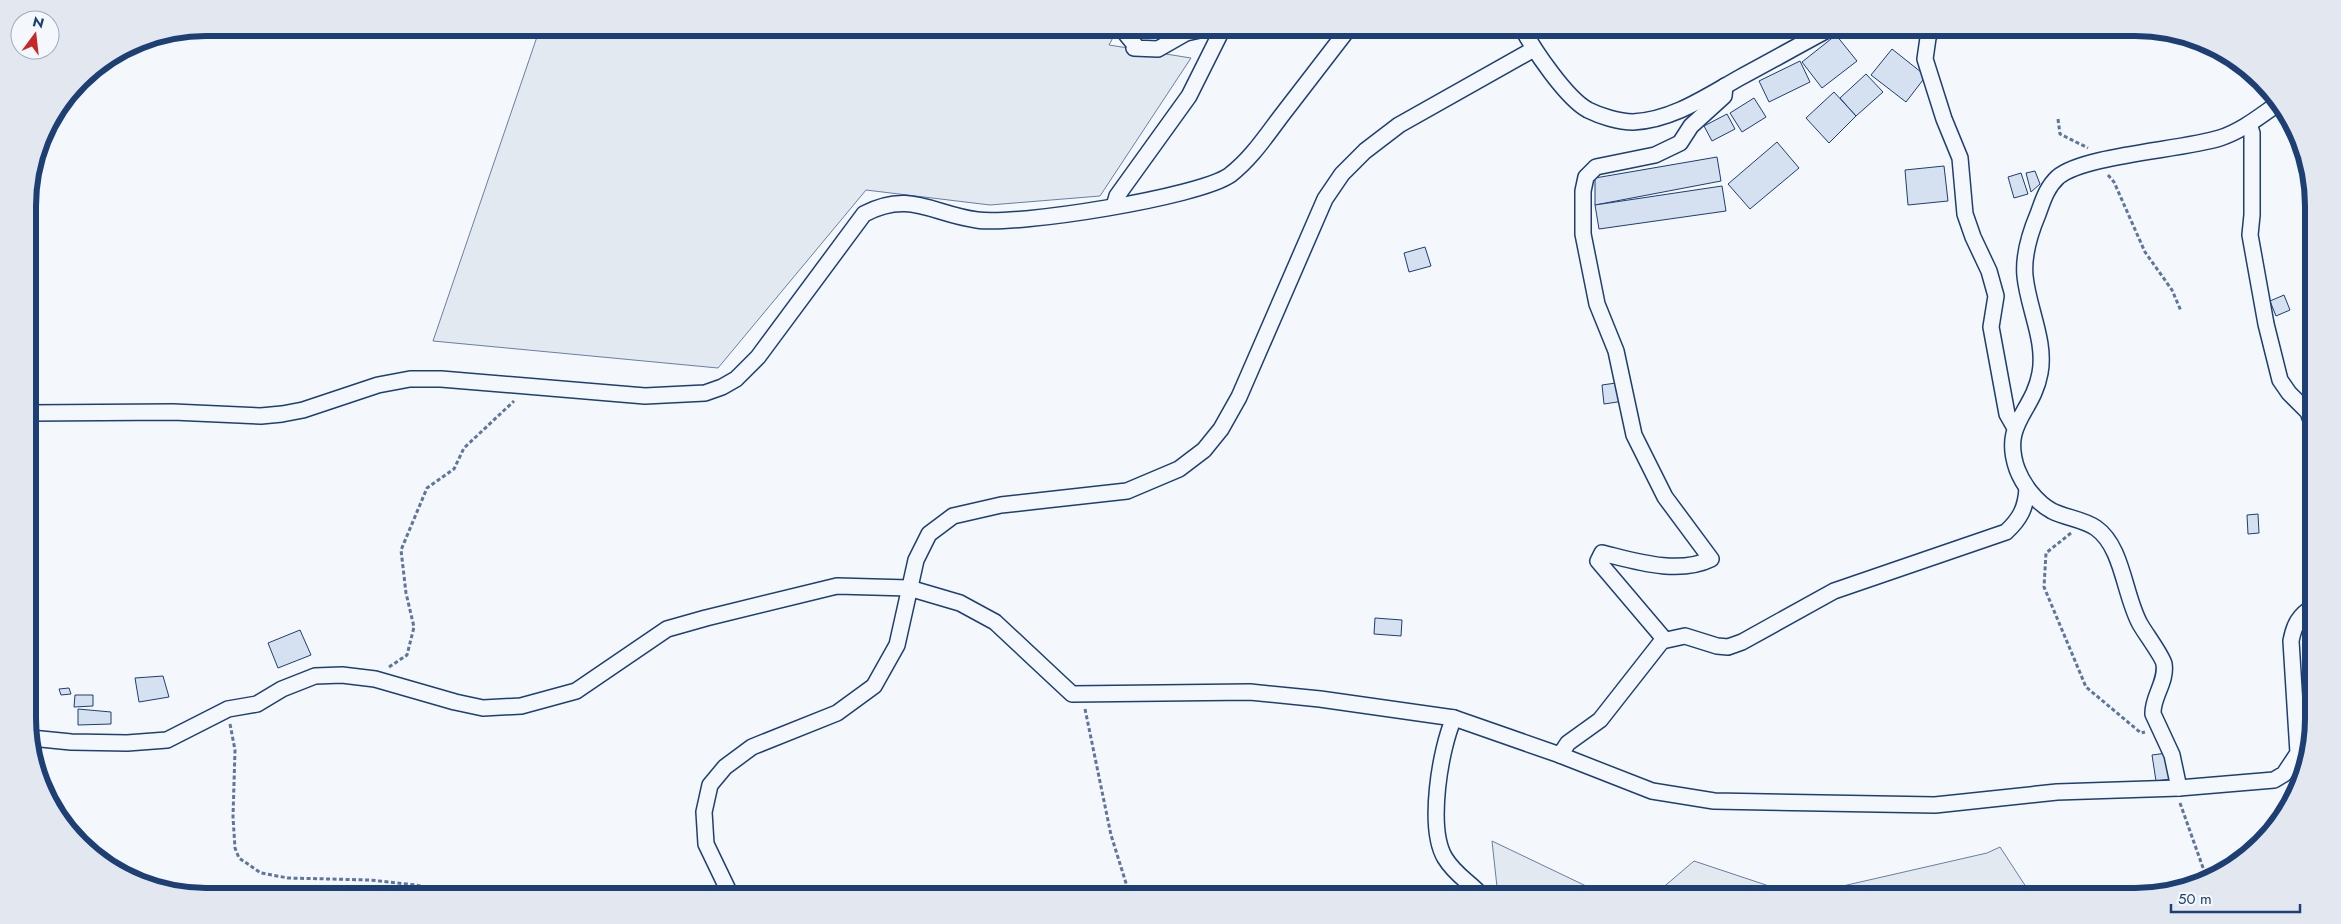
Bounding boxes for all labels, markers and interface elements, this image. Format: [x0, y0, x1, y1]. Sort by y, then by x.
north arrow [10, 10, 60, 60]
text: N [30, 11, 46, 34]
scale bar [2171, 882, 2300, 914]
text: 50 m [2178, 888, 2212, 910]

